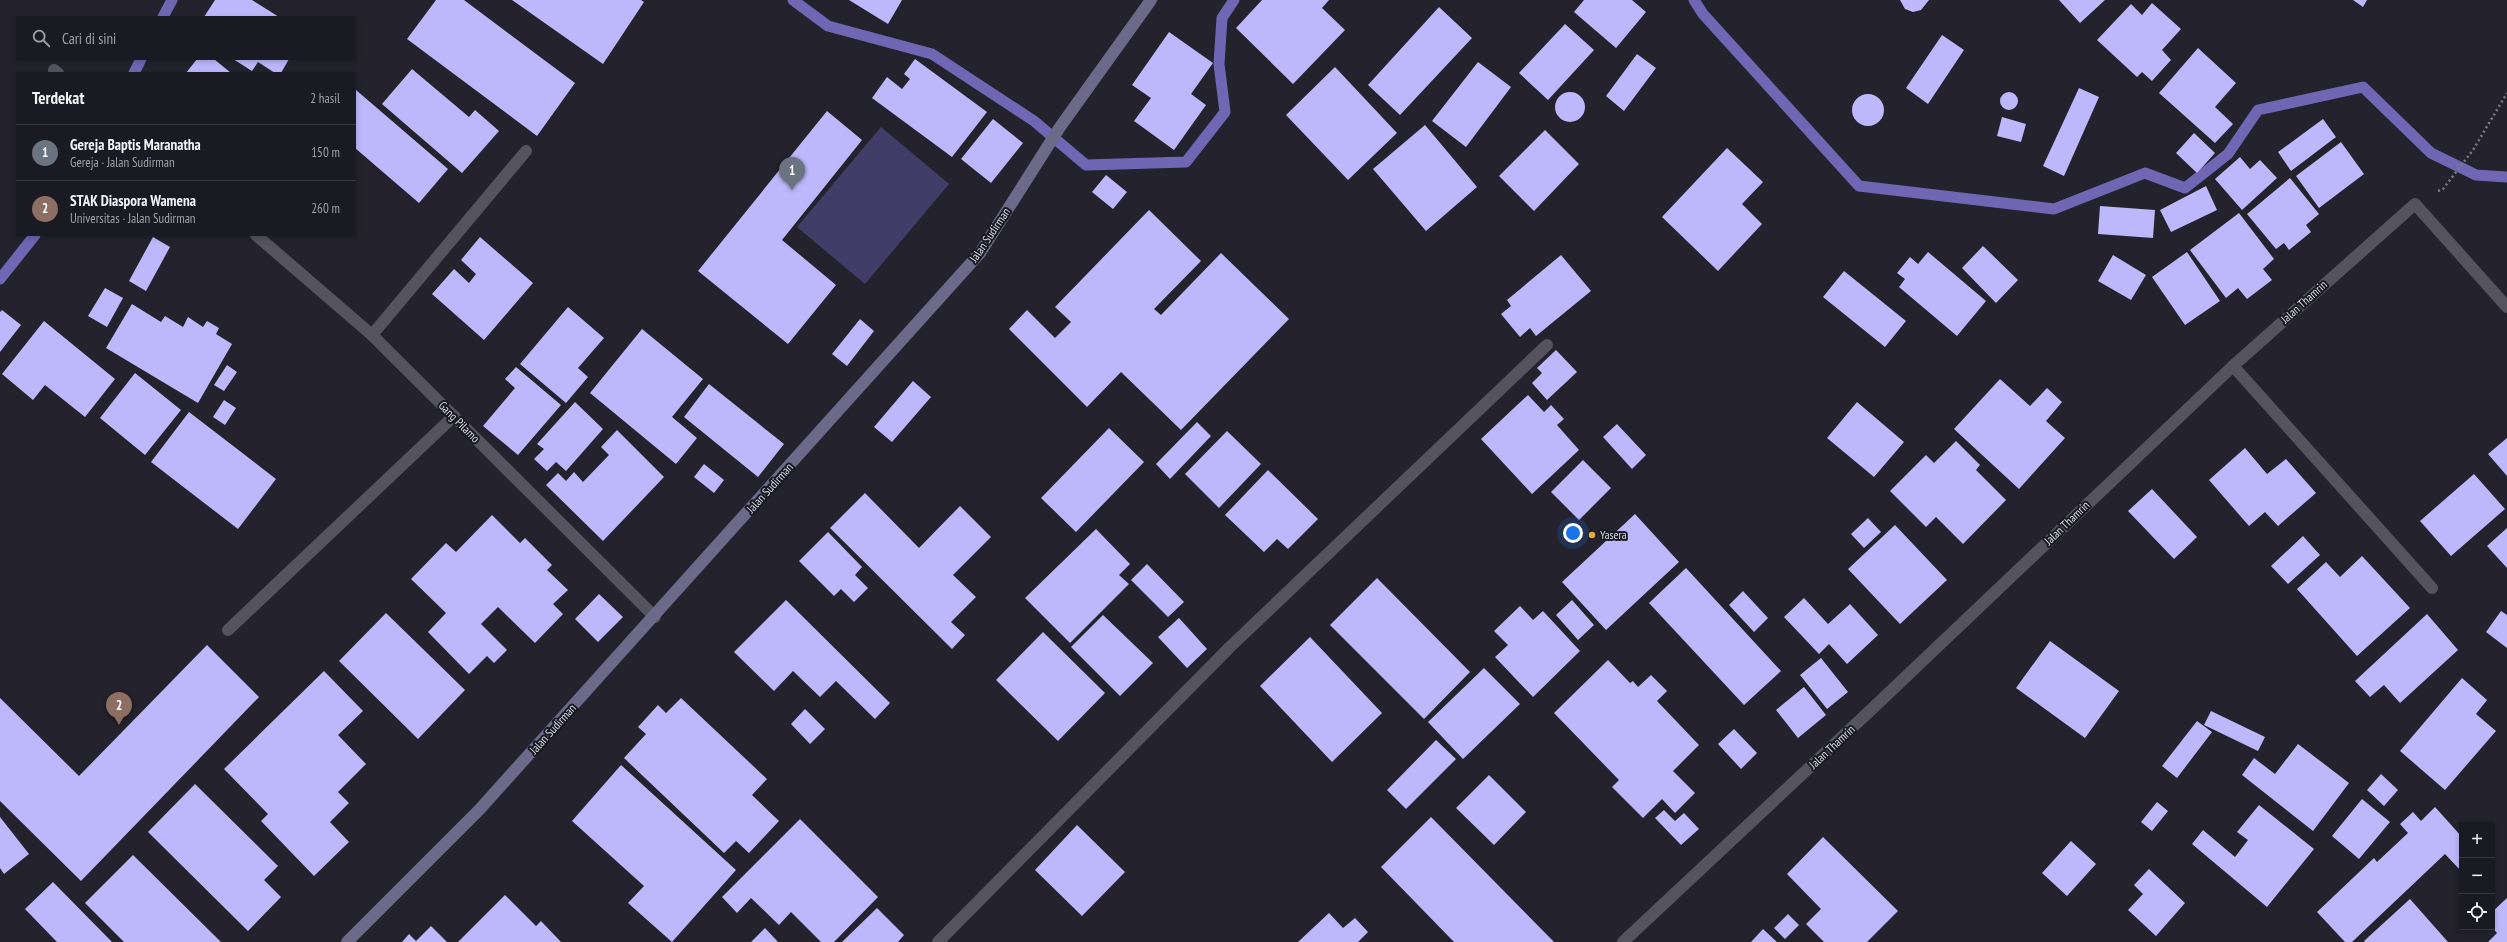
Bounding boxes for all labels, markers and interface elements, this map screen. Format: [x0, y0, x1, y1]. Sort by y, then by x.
search box [16, 16, 356, 60]
icon: search [30, 27, 52, 49]
text: Cari di sini [62, 29, 116, 48]
text: Terdekat [32, 87, 84, 109]
text: 2 hasil [310, 90, 340, 107]
text: Gereja Baptis Maranatha [70, 135, 201, 154]
text: 1 [42, 144, 48, 161]
text: 150 m [311, 144, 340, 161]
text: Gereja · Jalan Sudirman [70, 154, 175, 171]
pin: 1 [779, 157, 805, 190]
text: STAK Diaspora Wamena [70, 191, 196, 210]
text: 2 [42, 200, 48, 217]
text: 260 m [311, 200, 340, 217]
street label: Jalan Sudirman [965, 205, 1013, 266]
text: Universitas · Jalan Sudirman [70, 210, 196, 227]
street label: Jalan Thamrin [2277, 277, 2330, 327]
street label: Gang Pilamo [436, 398, 483, 445]
street label: Jalan Sudirman [743, 459, 796, 517]
street label: Jalan Thamrin [2040, 497, 2092, 549]
your location [1563, 523, 1583, 543]
place label: Yasera [1600, 527, 1627, 542]
marker: Yasera [1587, 530, 1597, 540]
pin: 2 [106, 692, 132, 725]
street label: Jalan Sudirman [526, 700, 579, 758]
street label: Jalan Thamrin [1805, 722, 1858, 772]
map controls [2459, 822, 2495, 930]
button: + [2459, 822, 2495, 858]
button: − [2459, 858, 2495, 894]
button: locate [2459, 894, 2495, 930]

